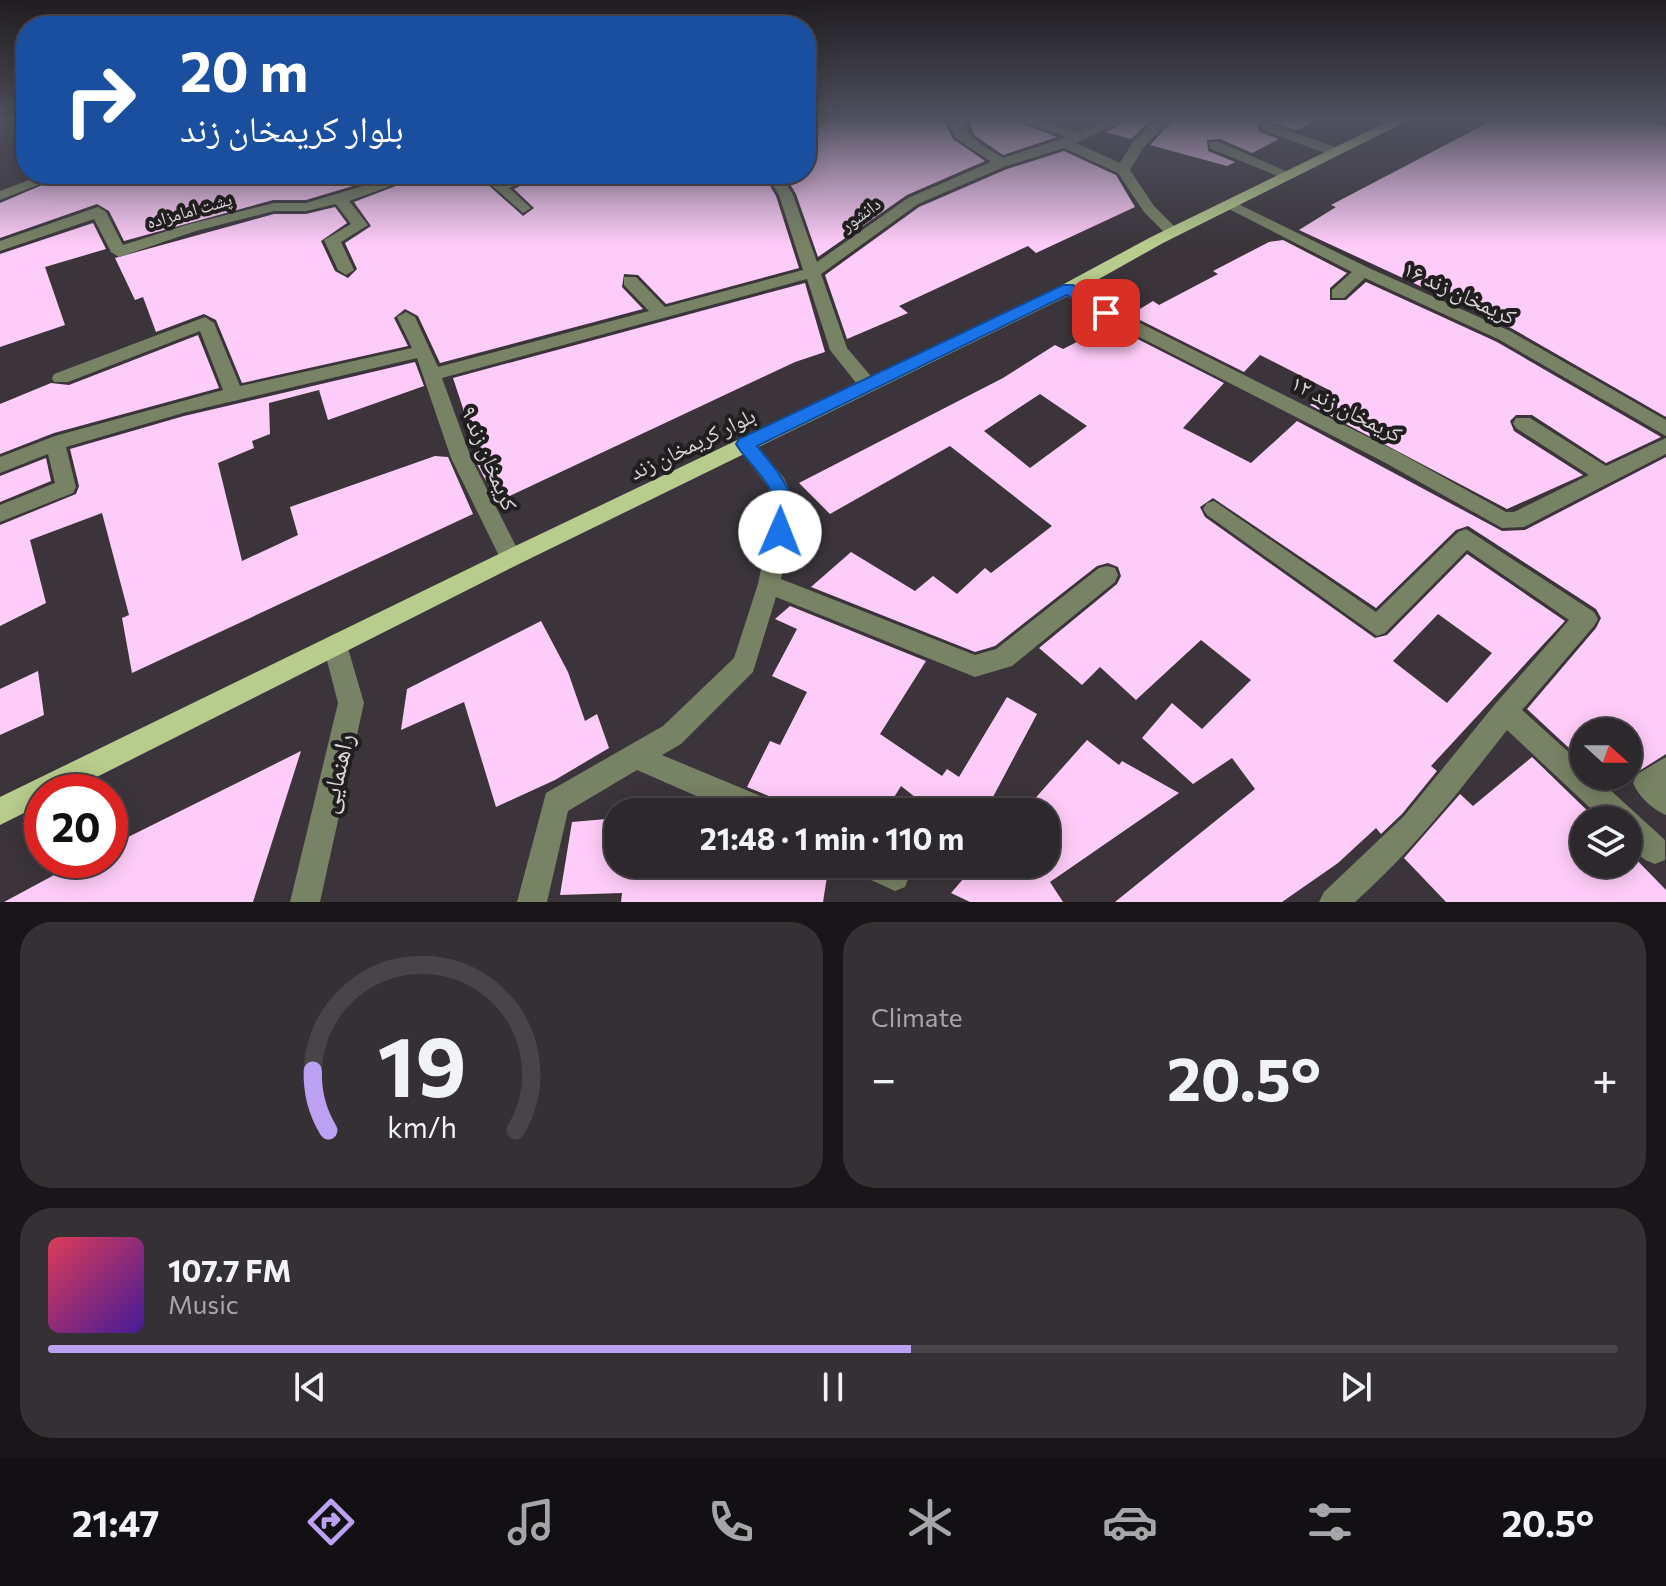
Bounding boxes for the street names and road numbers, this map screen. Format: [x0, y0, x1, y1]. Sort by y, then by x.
street label: پشت امامزاده [144, 187, 235, 234]
street label: دانشور [835, 192, 884, 236]
street label: کریمخان زند ۱۶ [1399, 254, 1521, 331]
street label: کریمخان زند ۱۲ [1287, 369, 1407, 448]
street label: بلوار کریمخان زند [625, 401, 760, 486]
street label: کریمخان زند ۹ [455, 402, 524, 515]
street label: راهنمایی [311, 730, 361, 816]

